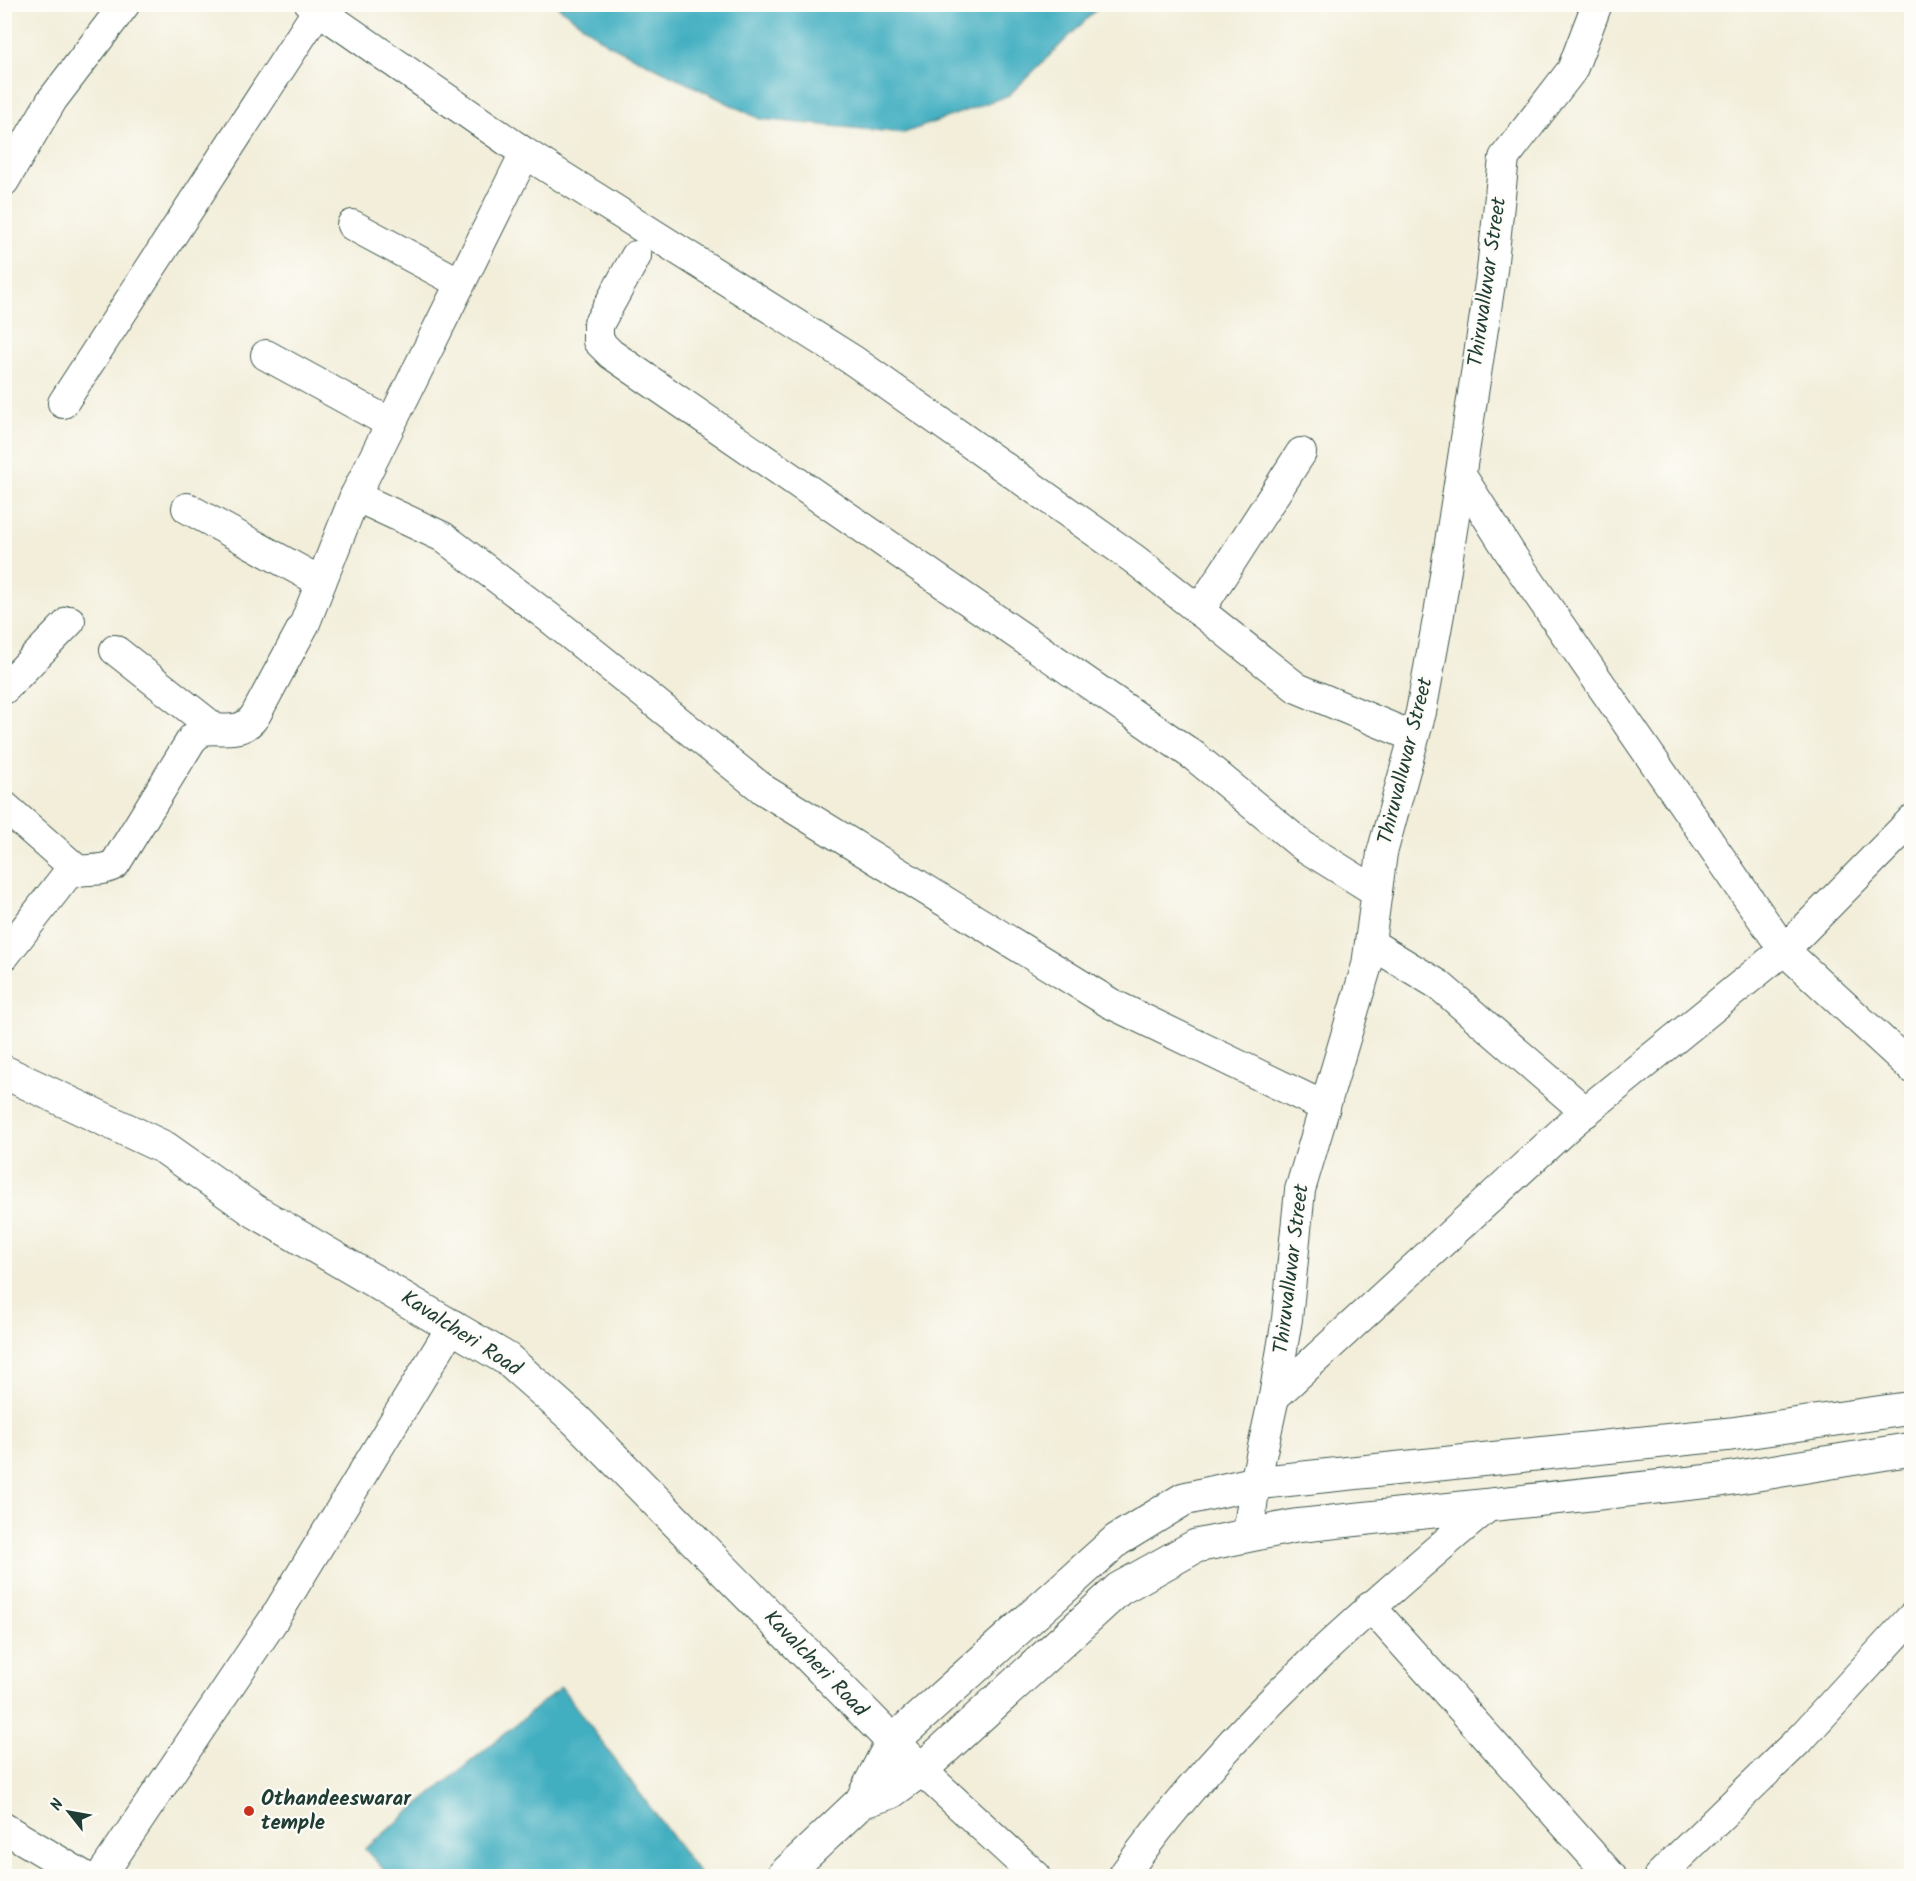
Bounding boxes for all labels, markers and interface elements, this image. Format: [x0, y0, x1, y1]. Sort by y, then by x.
street label: Thiruvalluvar Street [1460, 194, 1516, 369]
street label: Thiruvalluvar Street [1369, 673, 1443, 848]
street label: Thiruvalluvar Street [1265, 1181, 1319, 1356]
street label: Kavalcheri Road [394, 1282, 529, 1386]
street label: Kavalcheri Road [755, 1603, 875, 1726]
north arrow [39, 1782, 99, 1842]
place label: Othandeeswarar temple [261, 1783, 412, 1840]
text: N [44, 1794, 71, 1816]
marker: Othandeeswarar temple [242, 1804, 256, 1818]

